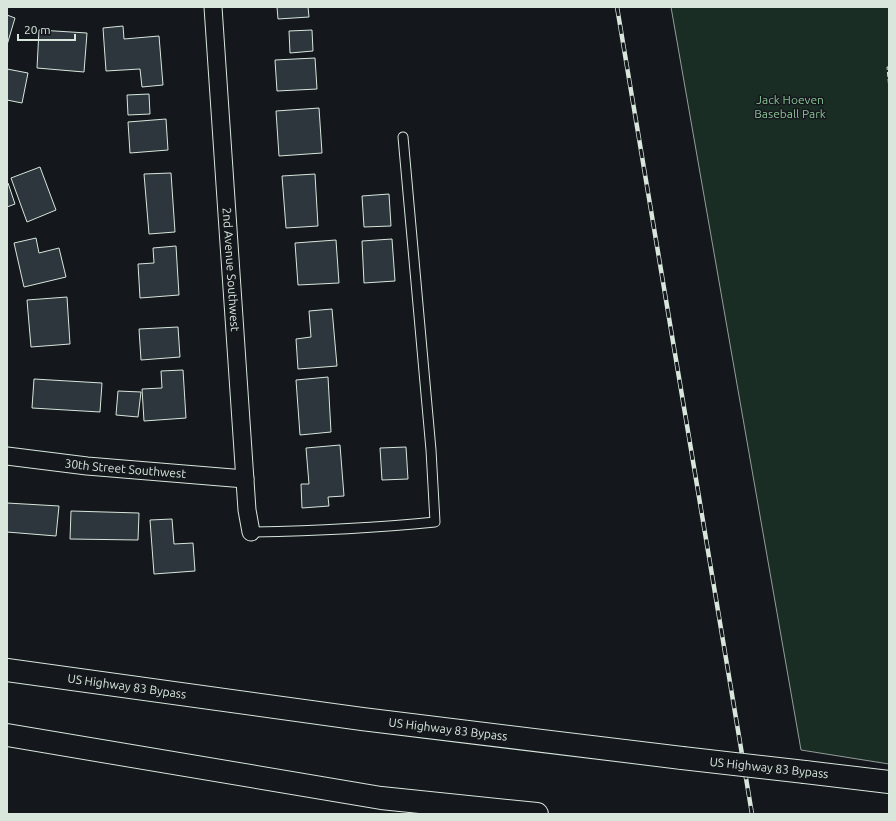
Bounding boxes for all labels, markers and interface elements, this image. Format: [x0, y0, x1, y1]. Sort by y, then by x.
scale bar [18, 16, 75, 42]
text: 20 m [24, 23, 51, 36]
park label: Jack Hoeven Baseball Park [754, 93, 826, 120]
street label: 2nd Avenue Southwest [221, 207, 242, 332]
street label: 30th Street Southwest [64, 456, 187, 480]
street label: US Highway 83 Bypass [67, 671, 187, 701]
street label: US Highway 83 Bypass [388, 715, 508, 743]
street label: US Highway 83 Bypass [709, 755, 829, 780]

